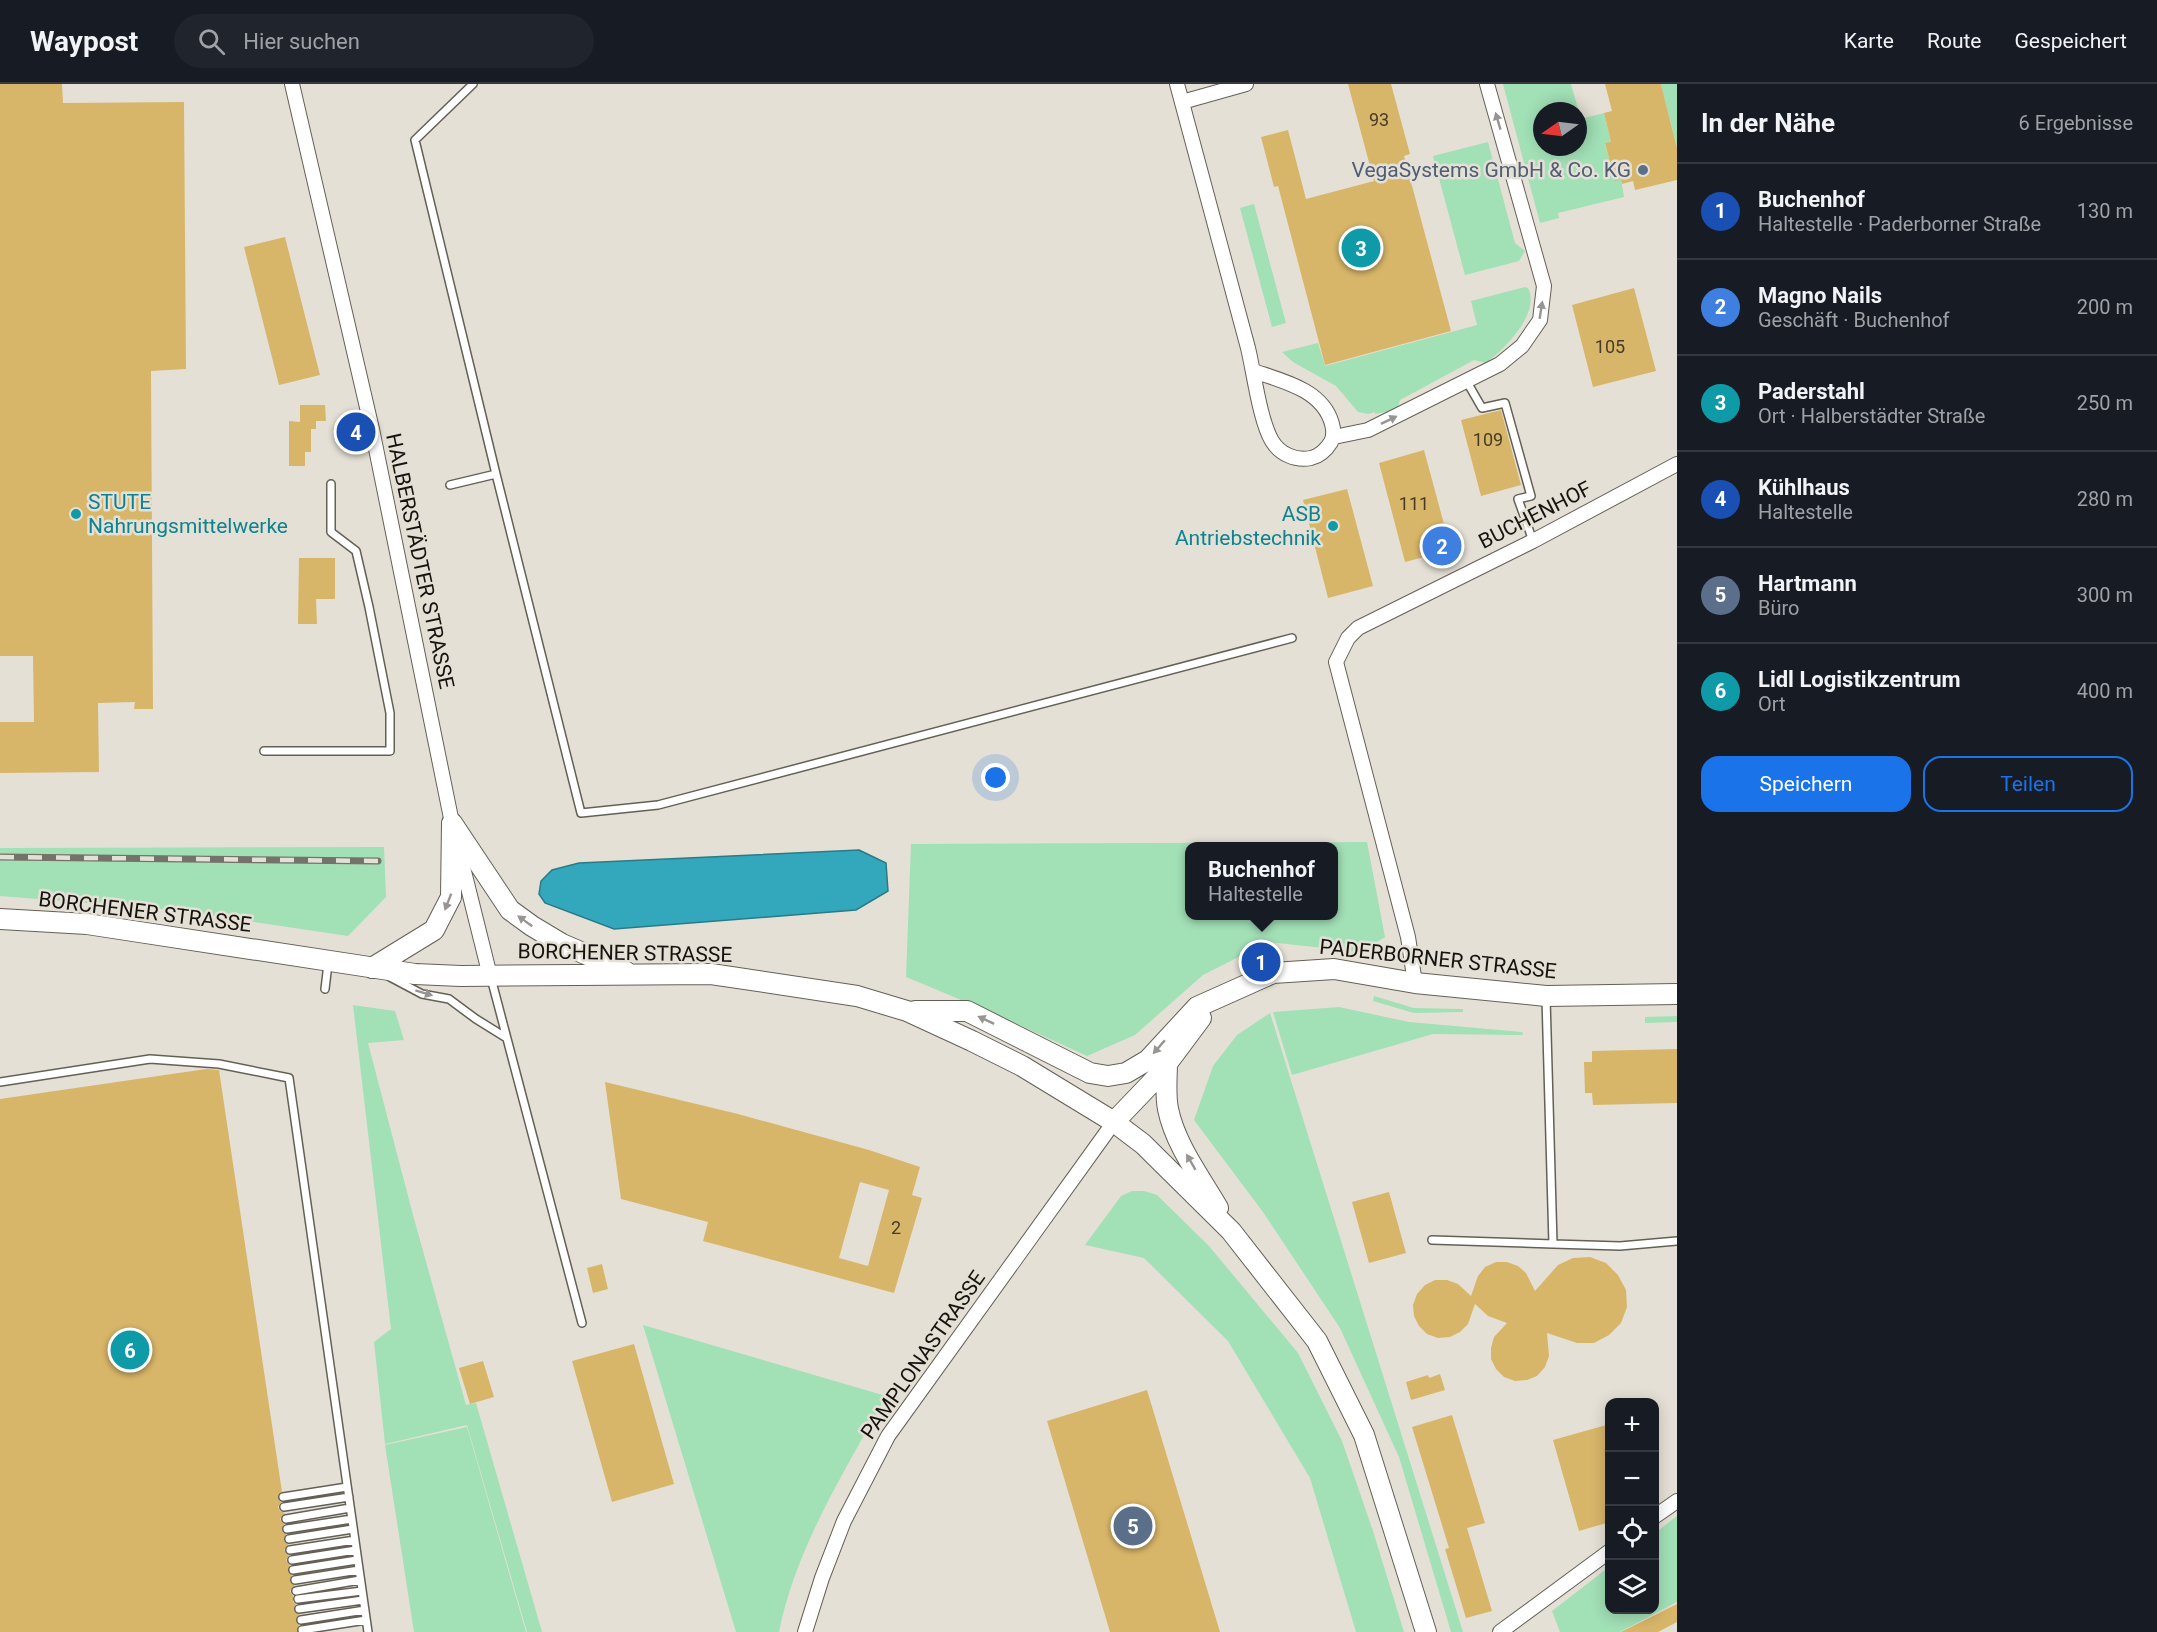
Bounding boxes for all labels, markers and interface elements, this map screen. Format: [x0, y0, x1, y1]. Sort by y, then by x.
search box [174, 14, 594, 68]
text: Waypost [30, 25, 138, 58]
icon: search [195, 25, 228, 58]
text: Hier suchen [243, 29, 360, 54]
text: Karte [1844, 29, 1894, 53]
text: Route [1927, 29, 1981, 53]
text: Gespeichert [2014, 29, 2127, 53]
north arrow [1533, 102, 1587, 156]
text: In der Nähe [1701, 108, 1835, 138]
house number: 93 [1369, 109, 1389, 130]
text: 6 Ergebnisse [2019, 111, 2133, 135]
one-way arrow [1493, 112, 1503, 130]
place label: VegaSystems GmbH & Co. KG [1351, 158, 1631, 182]
marker: VegaSystems GmbH & Co. KG [1636, 163, 1650, 177]
text: Buchenhof [1758, 187, 1865, 212]
text: 1 [1715, 199, 1726, 223]
text: 130 m [2077, 199, 2133, 223]
text: Haltestelle · Paderborner Straße [1758, 212, 2041, 236]
pin: 3 [1342, 226, 1380, 270]
text: Magno Nails [1758, 283, 1882, 308]
text: 2 [1715, 295, 1726, 319]
text: 200 m [2077, 295, 2133, 319]
one-way arrow [1537, 300, 1546, 319]
text: Geschäft · Buchenhof [1758, 308, 1950, 332]
house number: 105 [1595, 336, 1625, 357]
text: Paderstahl [1758, 379, 1865, 404]
text: 3 [1715, 391, 1726, 415]
text: 250 m [2077, 391, 2133, 415]
text: Ort · Halberstädter Straße [1758, 404, 1985, 428]
pin: 4 [336, 410, 376, 454]
one-way arrow [1380, 415, 1398, 425]
house number: 109 [1473, 429, 1503, 450]
street label: HALBERSTÄDTER STRASSE [381, 431, 459, 691]
text: Kühlhaus [1758, 475, 1850, 500]
street label: BUCHENHOF [1475, 476, 1595, 554]
text: 4 [1715, 487, 1726, 511]
text: 280 m [2077, 487, 2133, 511]
place label: STUTE Nahrungsmittelwerke [88, 490, 288, 538]
house number: 111 [1399, 493, 1429, 514]
text: Haltestelle [1758, 500, 1853, 524]
place label: ASB Antriebstechnik [1175, 502, 1321, 550]
marker: STUTE Nahrungsmittelwerke [69, 507, 83, 521]
marker: ASB Antriebstechnik [1326, 519, 1340, 533]
pin: 2 [1422, 524, 1462, 568]
text: Hartmann [1758, 571, 1857, 596]
text: 5 [1715, 583, 1726, 607]
text: 300 m [2077, 583, 2133, 607]
text: Büro [1758, 596, 1799, 620]
text: Lidl Logistikzentrum [1758, 667, 1961, 692]
text: 6 [1715, 679, 1726, 703]
text: 400 m [2077, 679, 2133, 703]
text: Ort [1758, 692, 1786, 716]
button: Speichern [1701, 756, 1911, 812]
button: Teilen [1923, 756, 2133, 812]
your location [981, 763, 1010, 792]
popup [1185, 842, 1338, 920]
text: Buchenhof [1208, 857, 1315, 882]
text: Haltestelle [1208, 882, 1303, 906]
street label: BORCHENER STRASSE [37, 887, 253, 937]
one-way arrow [442, 893, 452, 911]
one-way arrow [517, 915, 533, 927]
street label: PADERBORNER STRASSE [1318, 935, 1558, 983]
street label: BORCHENER STRASSE [517, 939, 733, 967]
pin: 1 [1242, 940, 1280, 984]
one-way arrow [416, 989, 434, 998]
one-way arrow [978, 1016, 995, 1025]
one-way arrow [1152, 1040, 1166, 1055]
one-way arrow [1186, 1153, 1196, 1170]
house number: 2 [891, 1217, 901, 1238]
street label: PAMPLONASTRASSE [856, 1266, 990, 1444]
pin: 6 [110, 1328, 150, 1372]
map controls [1605, 1398, 1659, 1614]
button: + [1605, 1398, 1659, 1452]
button: − [1605, 1452, 1659, 1506]
pin: 5 [1114, 1504, 1152, 1548]
button: locate [1605, 1506, 1659, 1560]
button: layers [1605, 1560, 1659, 1614]

